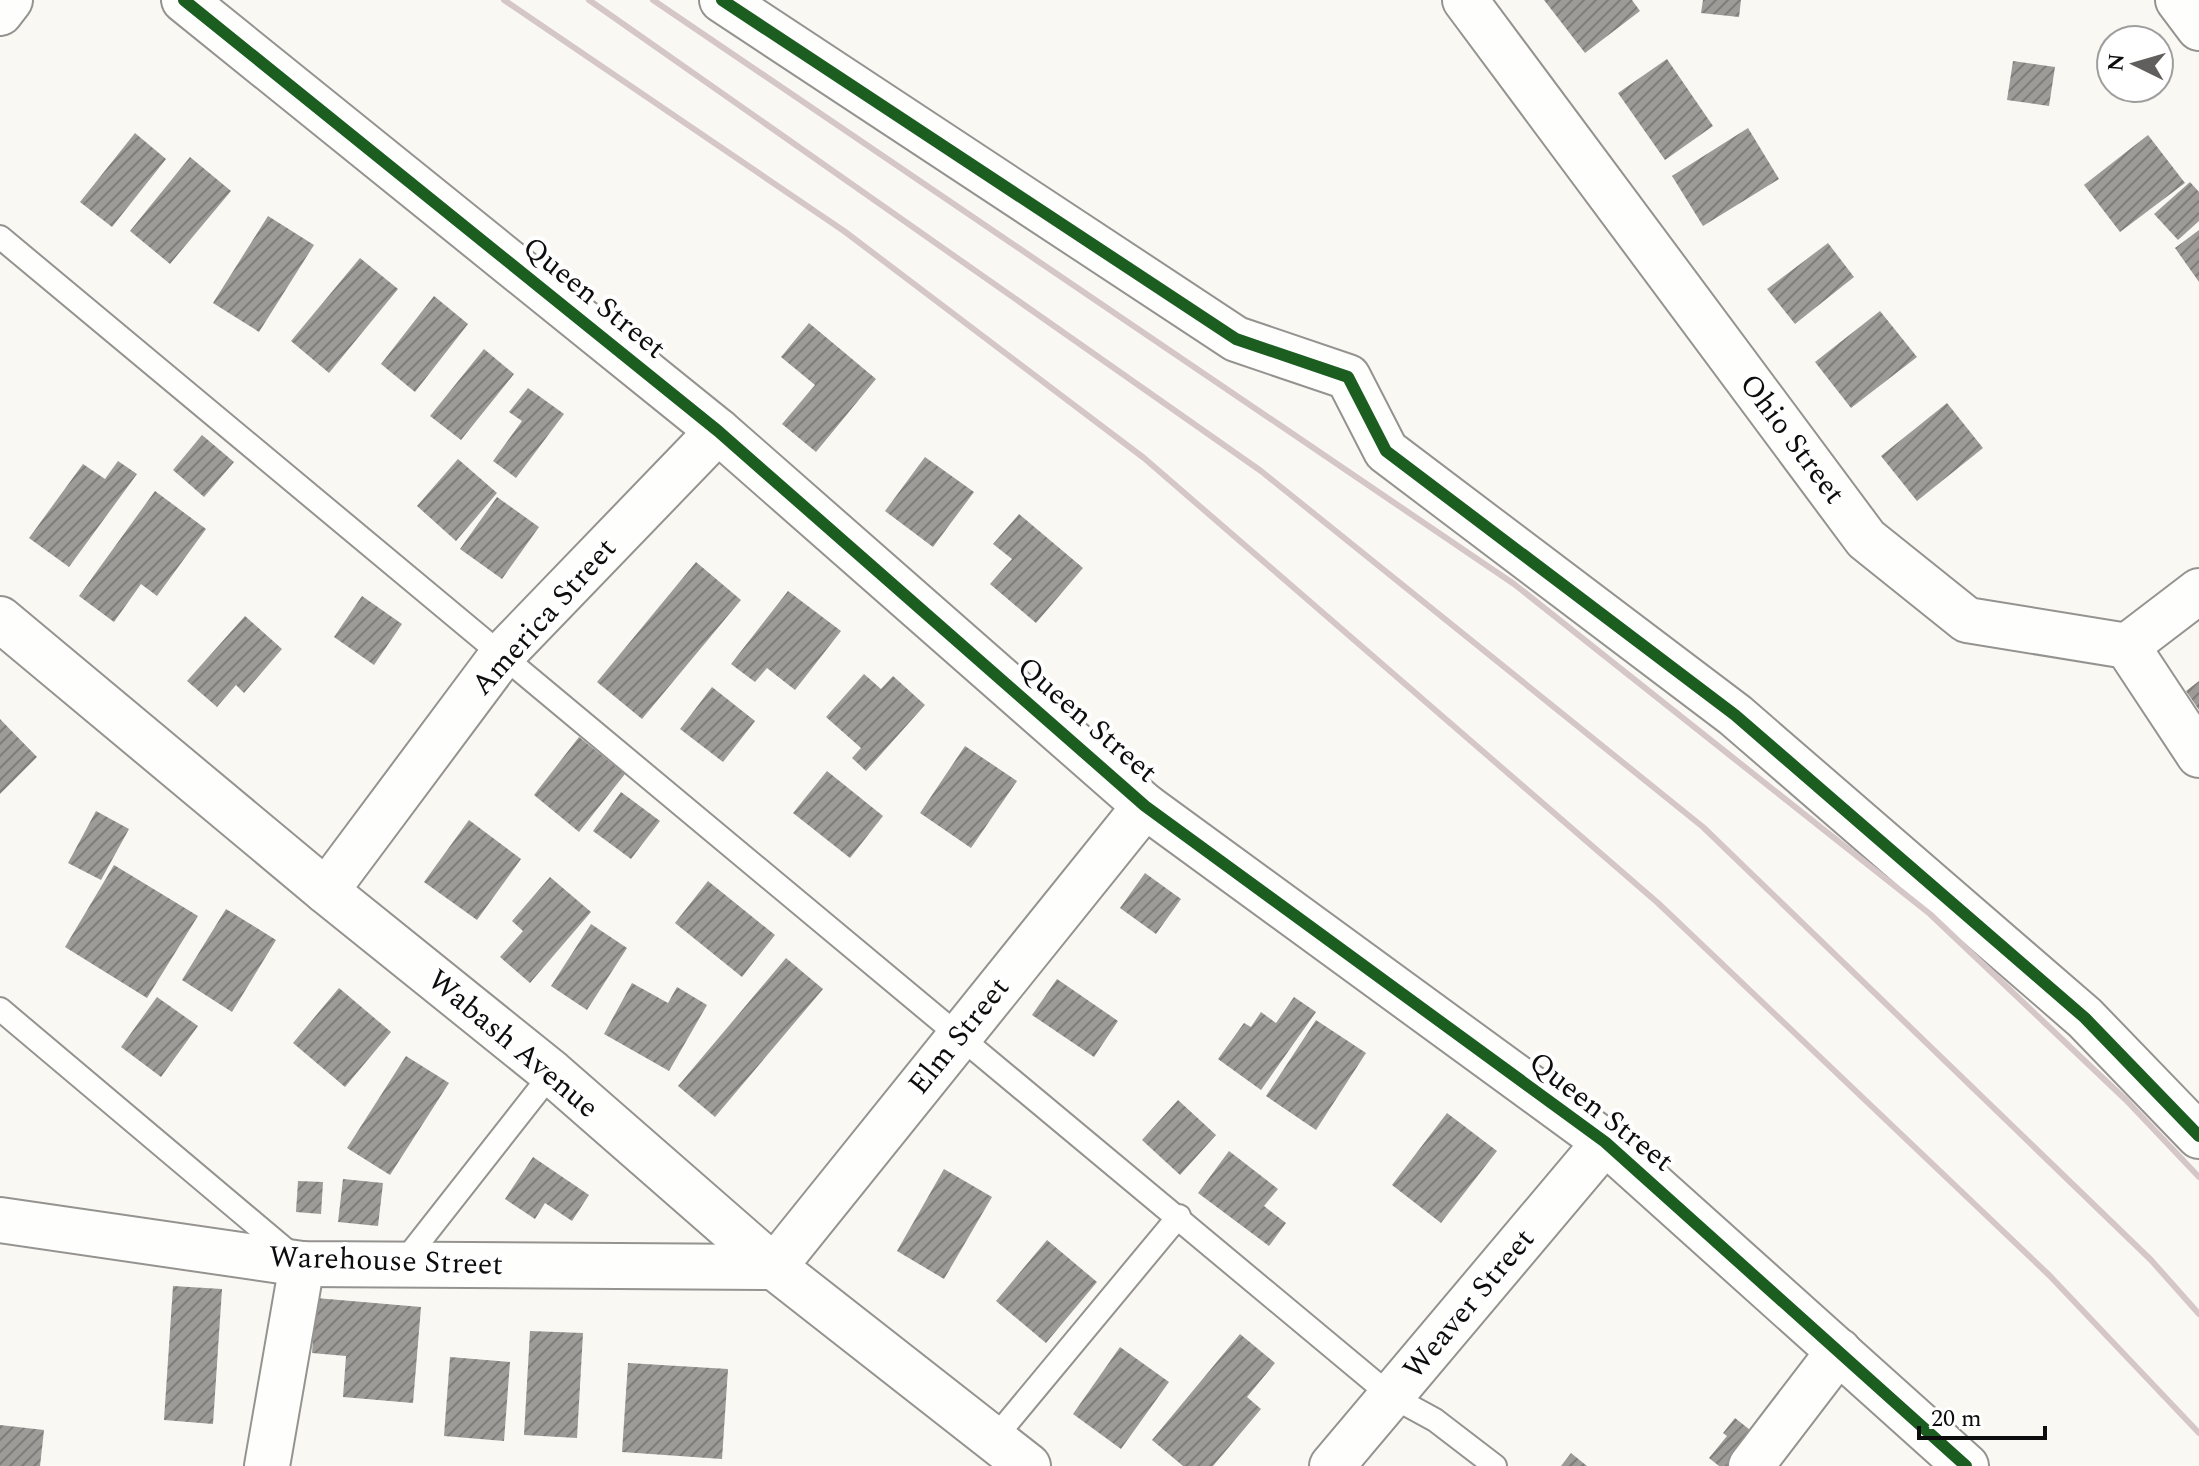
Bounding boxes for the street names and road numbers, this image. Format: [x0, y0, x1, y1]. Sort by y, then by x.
street label: Queen Street [512, 225, 676, 371]
street label: Ohio Street [1727, 364, 1857, 514]
street label: America Street [460, 528, 628, 706]
street label: Queen Street [1006, 646, 1168, 794]
street label: Wabash Avenue [417, 958, 609, 1130]
street label: Elm Street [897, 967, 1021, 1105]
street label: Queen Street [1518, 1040, 1684, 1184]
street label: Weaver Street [1392, 1218, 1546, 1390]
street label: Warehouse Street [268, 1234, 504, 1288]

